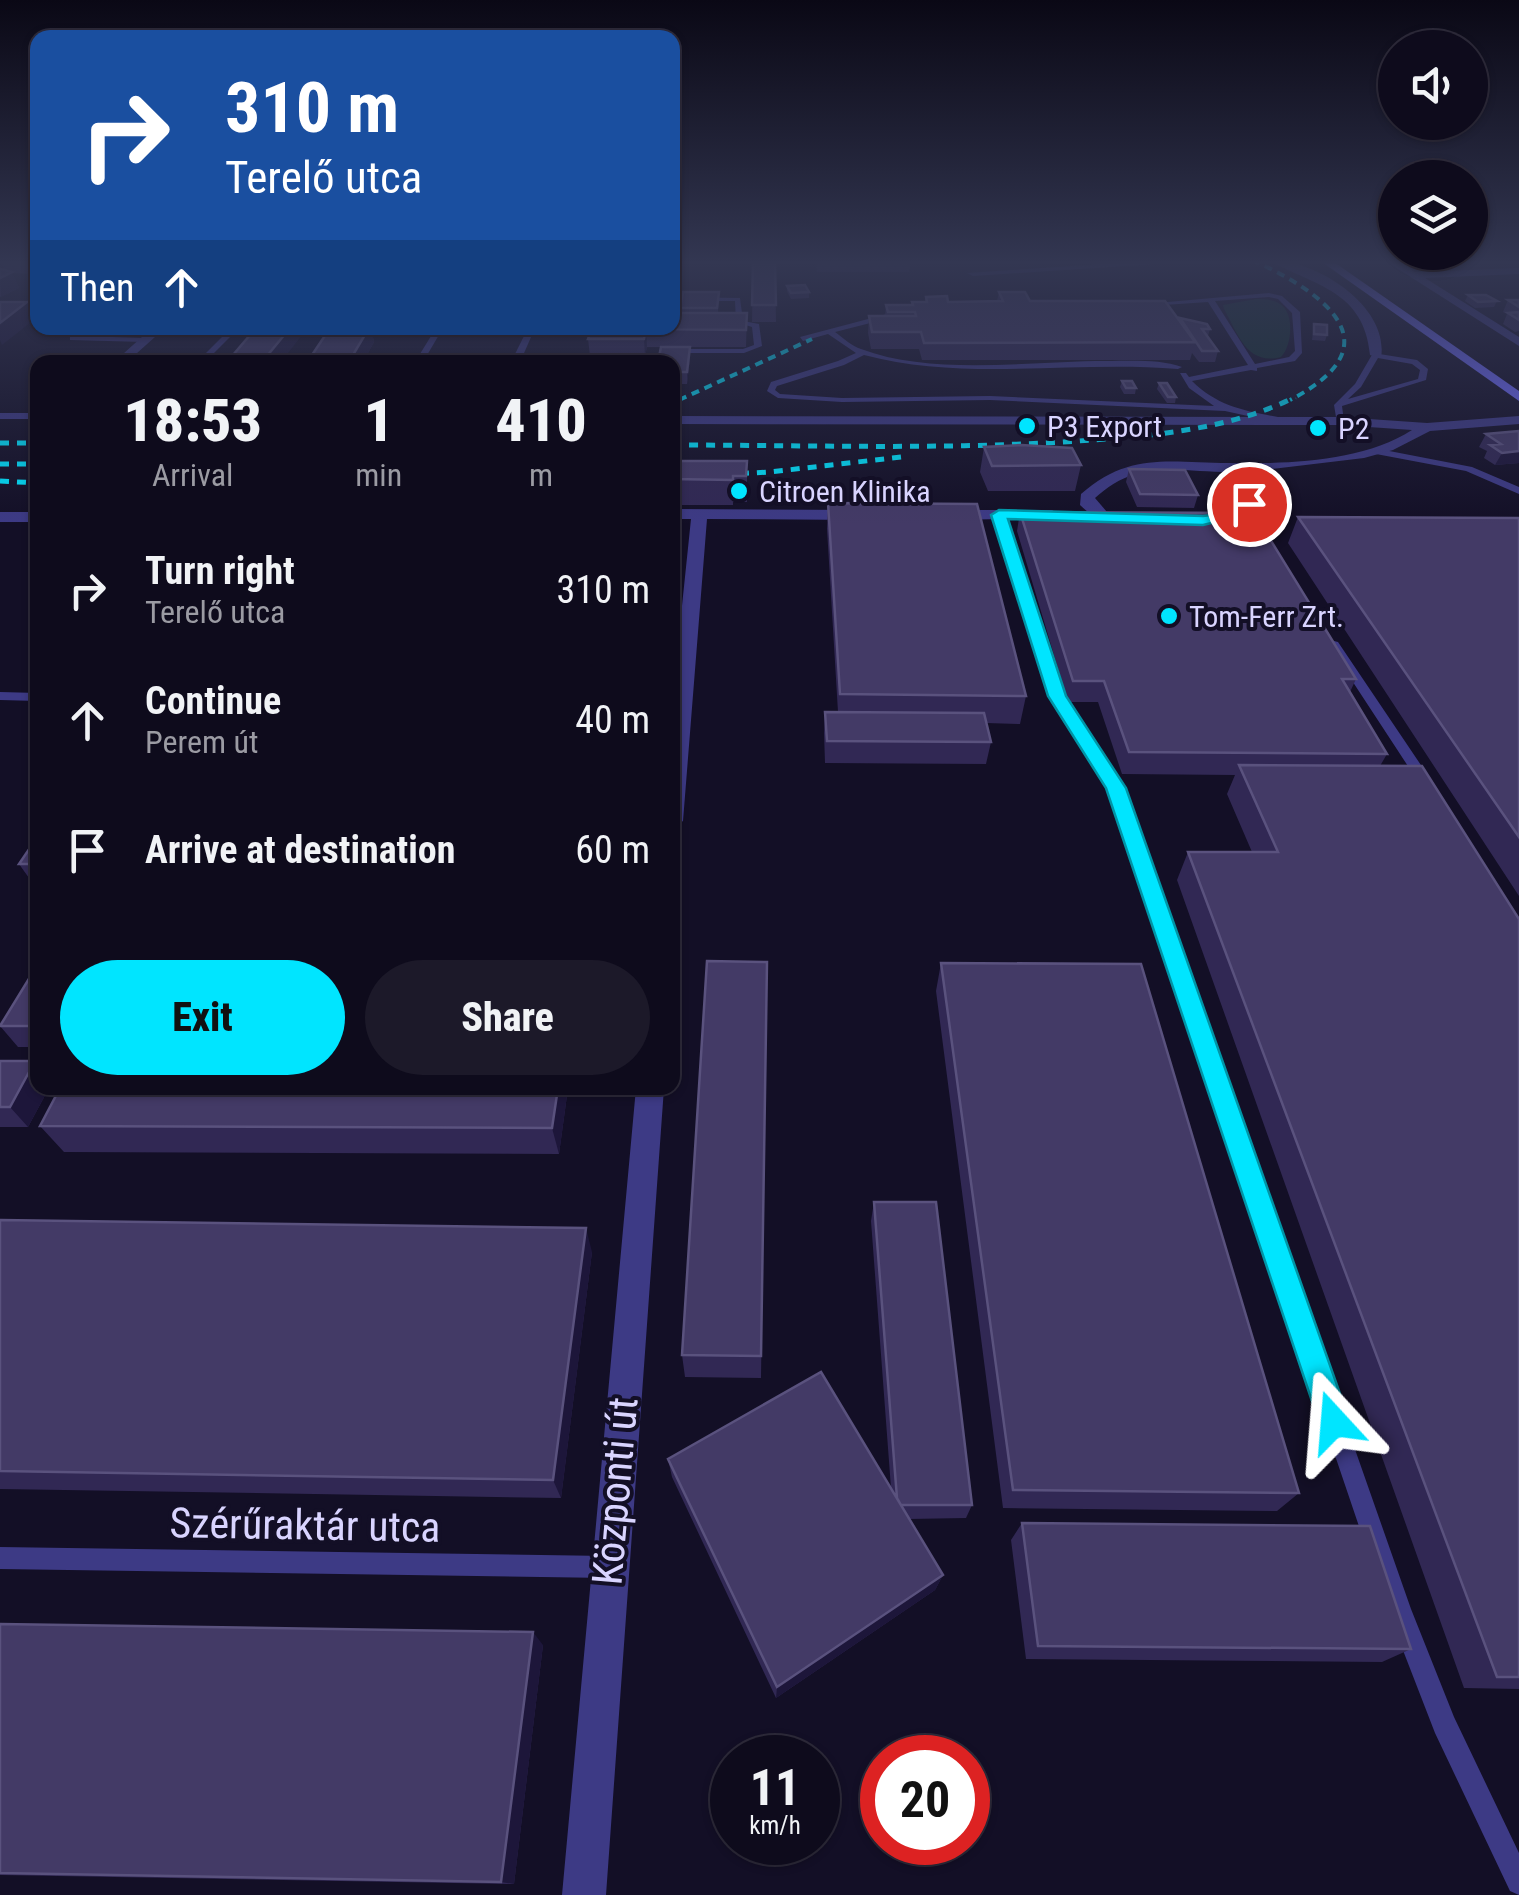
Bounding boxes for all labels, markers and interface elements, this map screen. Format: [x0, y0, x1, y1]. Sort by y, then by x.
map controls [1378, 30, 1488, 270]
button: sound [1378, 30, 1488, 140]
text: 310 m [225, 67, 399, 149]
icon: right [60, 70, 190, 200]
text: Terelő utca [225, 151, 422, 204]
button: layers [1378, 160, 1488, 270]
icon: ahead [154, 260, 209, 315]
text: Then [60, 266, 134, 310]
text: 18:53 [123, 385, 262, 456]
text: 1 [363, 385, 394, 456]
text: 410 [495, 385, 587, 456]
place label: P3 Export [1047, 409, 1162, 444]
place label: P2 [1338, 411, 1369, 446]
marker: P3 Export [1016, 415, 1038, 437]
marker: P2 [1307, 417, 1329, 439]
text: Arrival [152, 456, 233, 494]
text: min [355, 456, 402, 494]
text: m [529, 456, 553, 494]
pin [1207, 462, 1292, 547]
place label: Citroen Klinika [759, 474, 931, 509]
icon: arrive [1222, 477, 1277, 532]
marker: Citroen Klinika [728, 480, 750, 502]
text: Turn right [145, 549, 295, 593]
icon: right [60, 563, 115, 618]
text: 310 m [556, 568, 650, 612]
text: Terelő utca [145, 593, 285, 631]
place label: Tom-Ferr Zrt. [1189, 599, 1344, 634]
marker: Tom-Ferr Zrt. [1158, 605, 1180, 627]
text: Continue [145, 679, 281, 723]
icon: ahead [60, 693, 115, 748]
text: 40 m [575, 698, 650, 742]
text: Perem út [145, 723, 258, 761]
icon: arrive [60, 823, 115, 878]
text: Arrive at destination [145, 828, 455, 872]
text: 60 m [575, 828, 650, 872]
button: Exit [60, 960, 345, 1075]
button: Share [365, 960, 650, 1075]
position arrow [1282, 1370, 1386, 1474]
street label: Központi út [582, 1395, 648, 1587]
street label: Szérűraktár utca [169, 1498, 441, 1552]
speed limit sign: 20 [860, 1735, 990, 1865]
text: 11 [750, 1759, 800, 1817]
text: km/h [749, 1811, 801, 1840]

